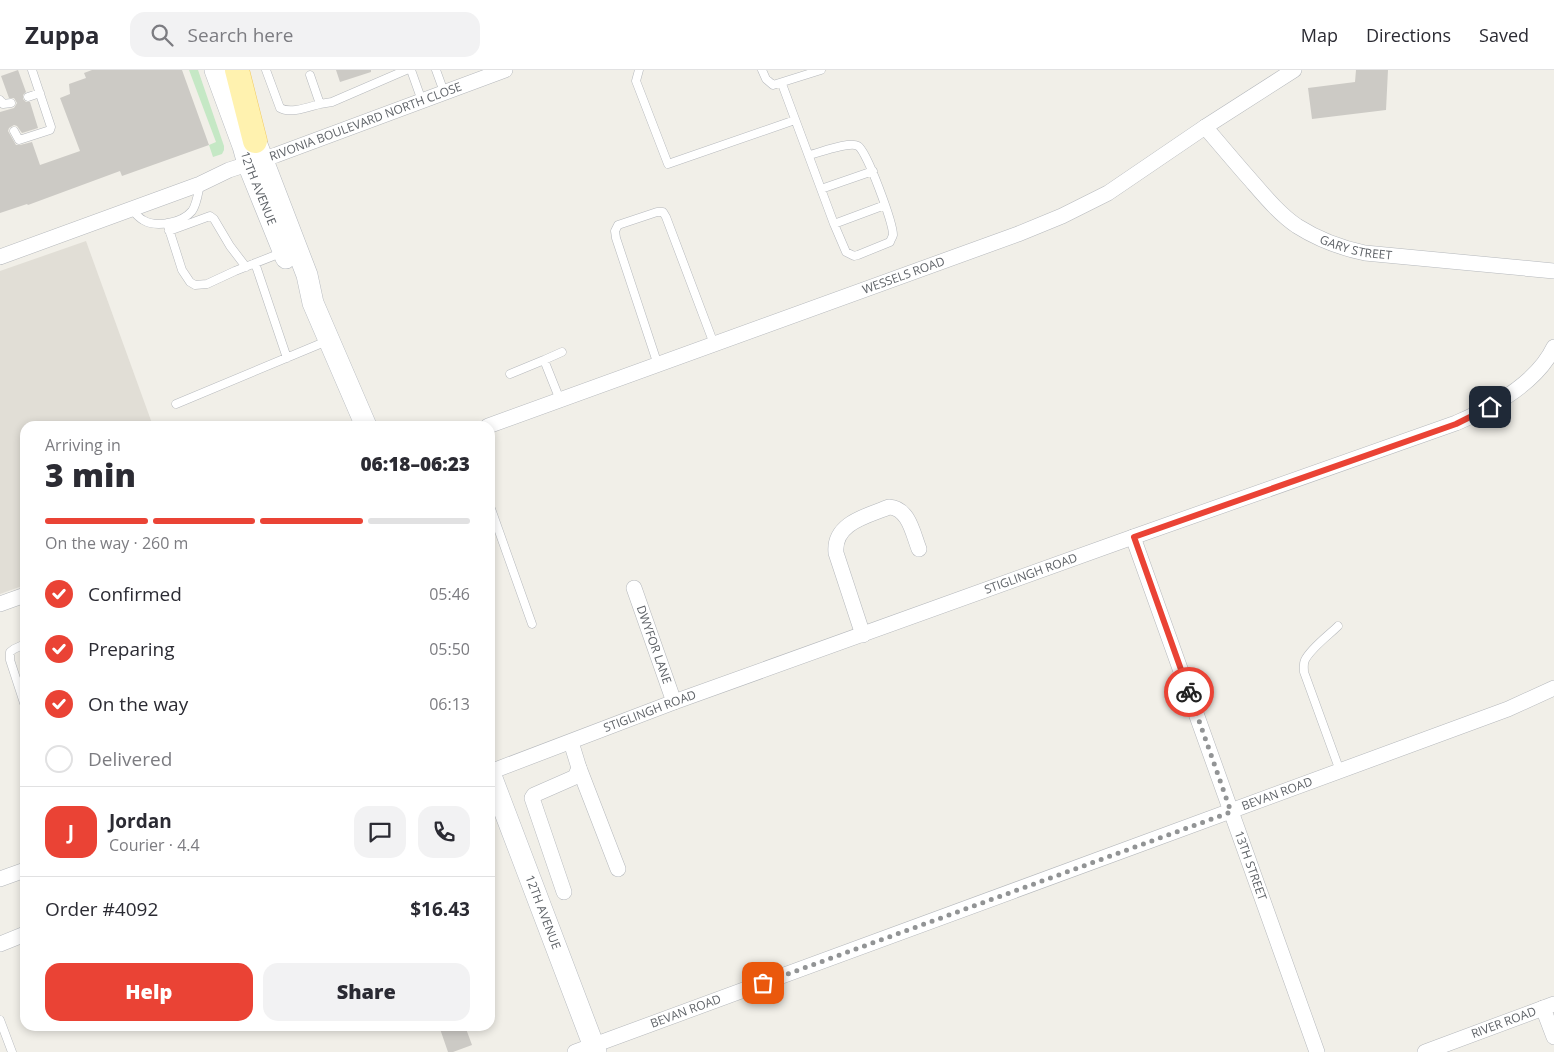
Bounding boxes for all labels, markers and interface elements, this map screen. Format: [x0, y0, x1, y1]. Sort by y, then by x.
search box [130, 12, 480, 57]
text: Zuppa [25, 18, 100, 51]
icon: search [148, 21, 176, 49]
text: Search here [188, 22, 293, 48]
text: Map [1301, 23, 1338, 47]
text: Directions [1366, 23, 1451, 47]
text: Saved [1479, 23, 1529, 47]
street label: RIVONIA BOULEVARD NORTH CLOSE [267, 78, 464, 165]
street label: 12TH AVENUE [237, 149, 281, 228]
street label: GARY STREET [1317, 230, 1393, 264]
street label: WESSELS ROAD [860, 252, 947, 298]
pin [1469, 386, 1511, 428]
icon: home [1476, 393, 1504, 421]
text: Arriving in [45, 434, 121, 456]
text: 06:18–06:23 [360, 451, 470, 477]
text: 3 min [45, 453, 136, 496]
text: On the way · 260 m [45, 532, 188, 554]
street label: STIGLINGH ROAD [982, 549, 1079, 598]
icon: check [45, 580, 73, 608]
text: Confirmed [88, 581, 182, 607]
text: 05:46 [429, 583, 470, 605]
street label: DWYFOR LANE [633, 603, 676, 686]
icon: check [45, 635, 73, 663]
text: Preparing [88, 636, 175, 662]
text: 05:50 [429, 638, 470, 660]
courier [1164, 667, 1214, 717]
icon: bike [1175, 678, 1203, 706]
street label: STIGLINGH ROAD [601, 686, 698, 736]
icon: check [45, 690, 73, 718]
text: On the way [88, 691, 188, 717]
text: 06:13 [429, 693, 470, 715]
text: Delivered [88, 746, 172, 772]
street label: BEVAN ROAD [1239, 773, 1315, 814]
button: chat [354, 806, 406, 858]
button: phone [418, 806, 470, 858]
text: Jordan [109, 808, 172, 834]
text: J [68, 819, 74, 845]
street label: 13TH STREET [1231, 828, 1271, 903]
text: Courier · 4.4 [109, 834, 200, 856]
street label: 12TH AVENUE [522, 873, 565, 952]
text: Order #4092 [45, 896, 158, 922]
text: $16.43 [410, 896, 470, 922]
pin [742, 962, 784, 1004]
button: Help [45, 963, 253, 1021]
button: Share [263, 963, 470, 1021]
icon: bag [749, 969, 777, 997]
street label: BEVAN ROAD [648, 990, 723, 1032]
street label: RIVER ROAD [1469, 1002, 1538, 1042]

